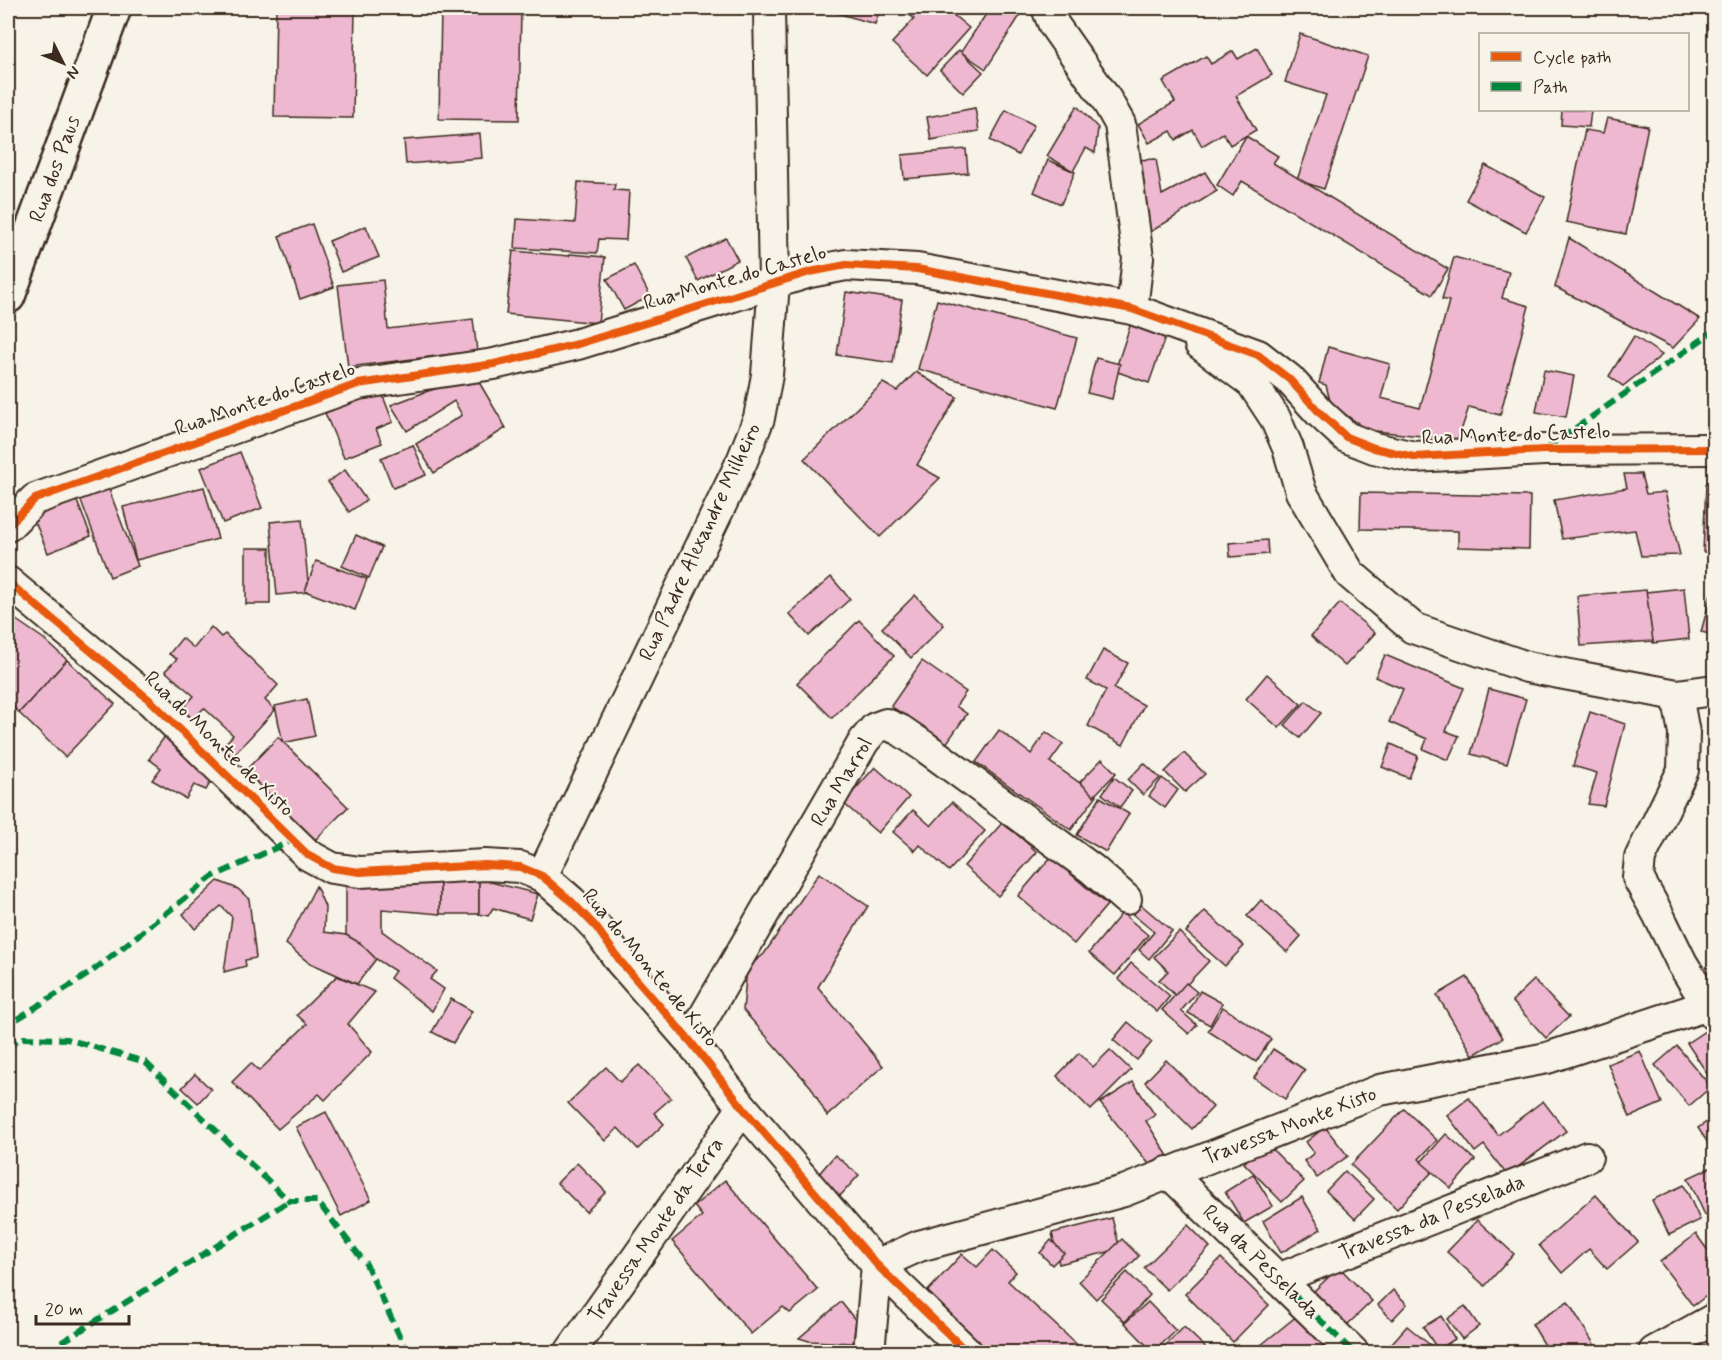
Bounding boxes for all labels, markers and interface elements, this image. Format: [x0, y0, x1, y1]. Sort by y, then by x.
north arrow [33, 33, 93, 93]
legend [1479, 33, 1689, 111]
text: Cycle path [1533, 46, 1611, 70]
text: N [62, 61, 84, 83]
text: Path [1533, 76, 1568, 100]
street label: Rua dos Paus [23, 112, 87, 226]
street label: Rua Monte do Castelo [640, 238, 830, 318]
street label: Rua Monte do Castelo [171, 355, 359, 443]
street label: Rua Monte do Castelo [1421, 418, 1611, 452]
street label: Rua Padre Alexandre Milheiro [633, 419, 767, 665]
street label: Rua do Monte de Xisto [138, 665, 300, 823]
street label: Rua Marrol [804, 732, 880, 832]
street label: Rua do Monte de Xisto [575, 883, 725, 1053]
street label: Travessa Monte Xisto [1199, 1080, 1381, 1172]
street label: Travessa Monte da Terra [581, 1132, 731, 1328]
street label: Travessa da Pesselada [1335, 1168, 1529, 1268]
street label: Rua da Pesselada [1196, 1199, 1326, 1325]
scale bar [36, 1288, 129, 1326]
text: 20 m [45, 1298, 83, 1322]

